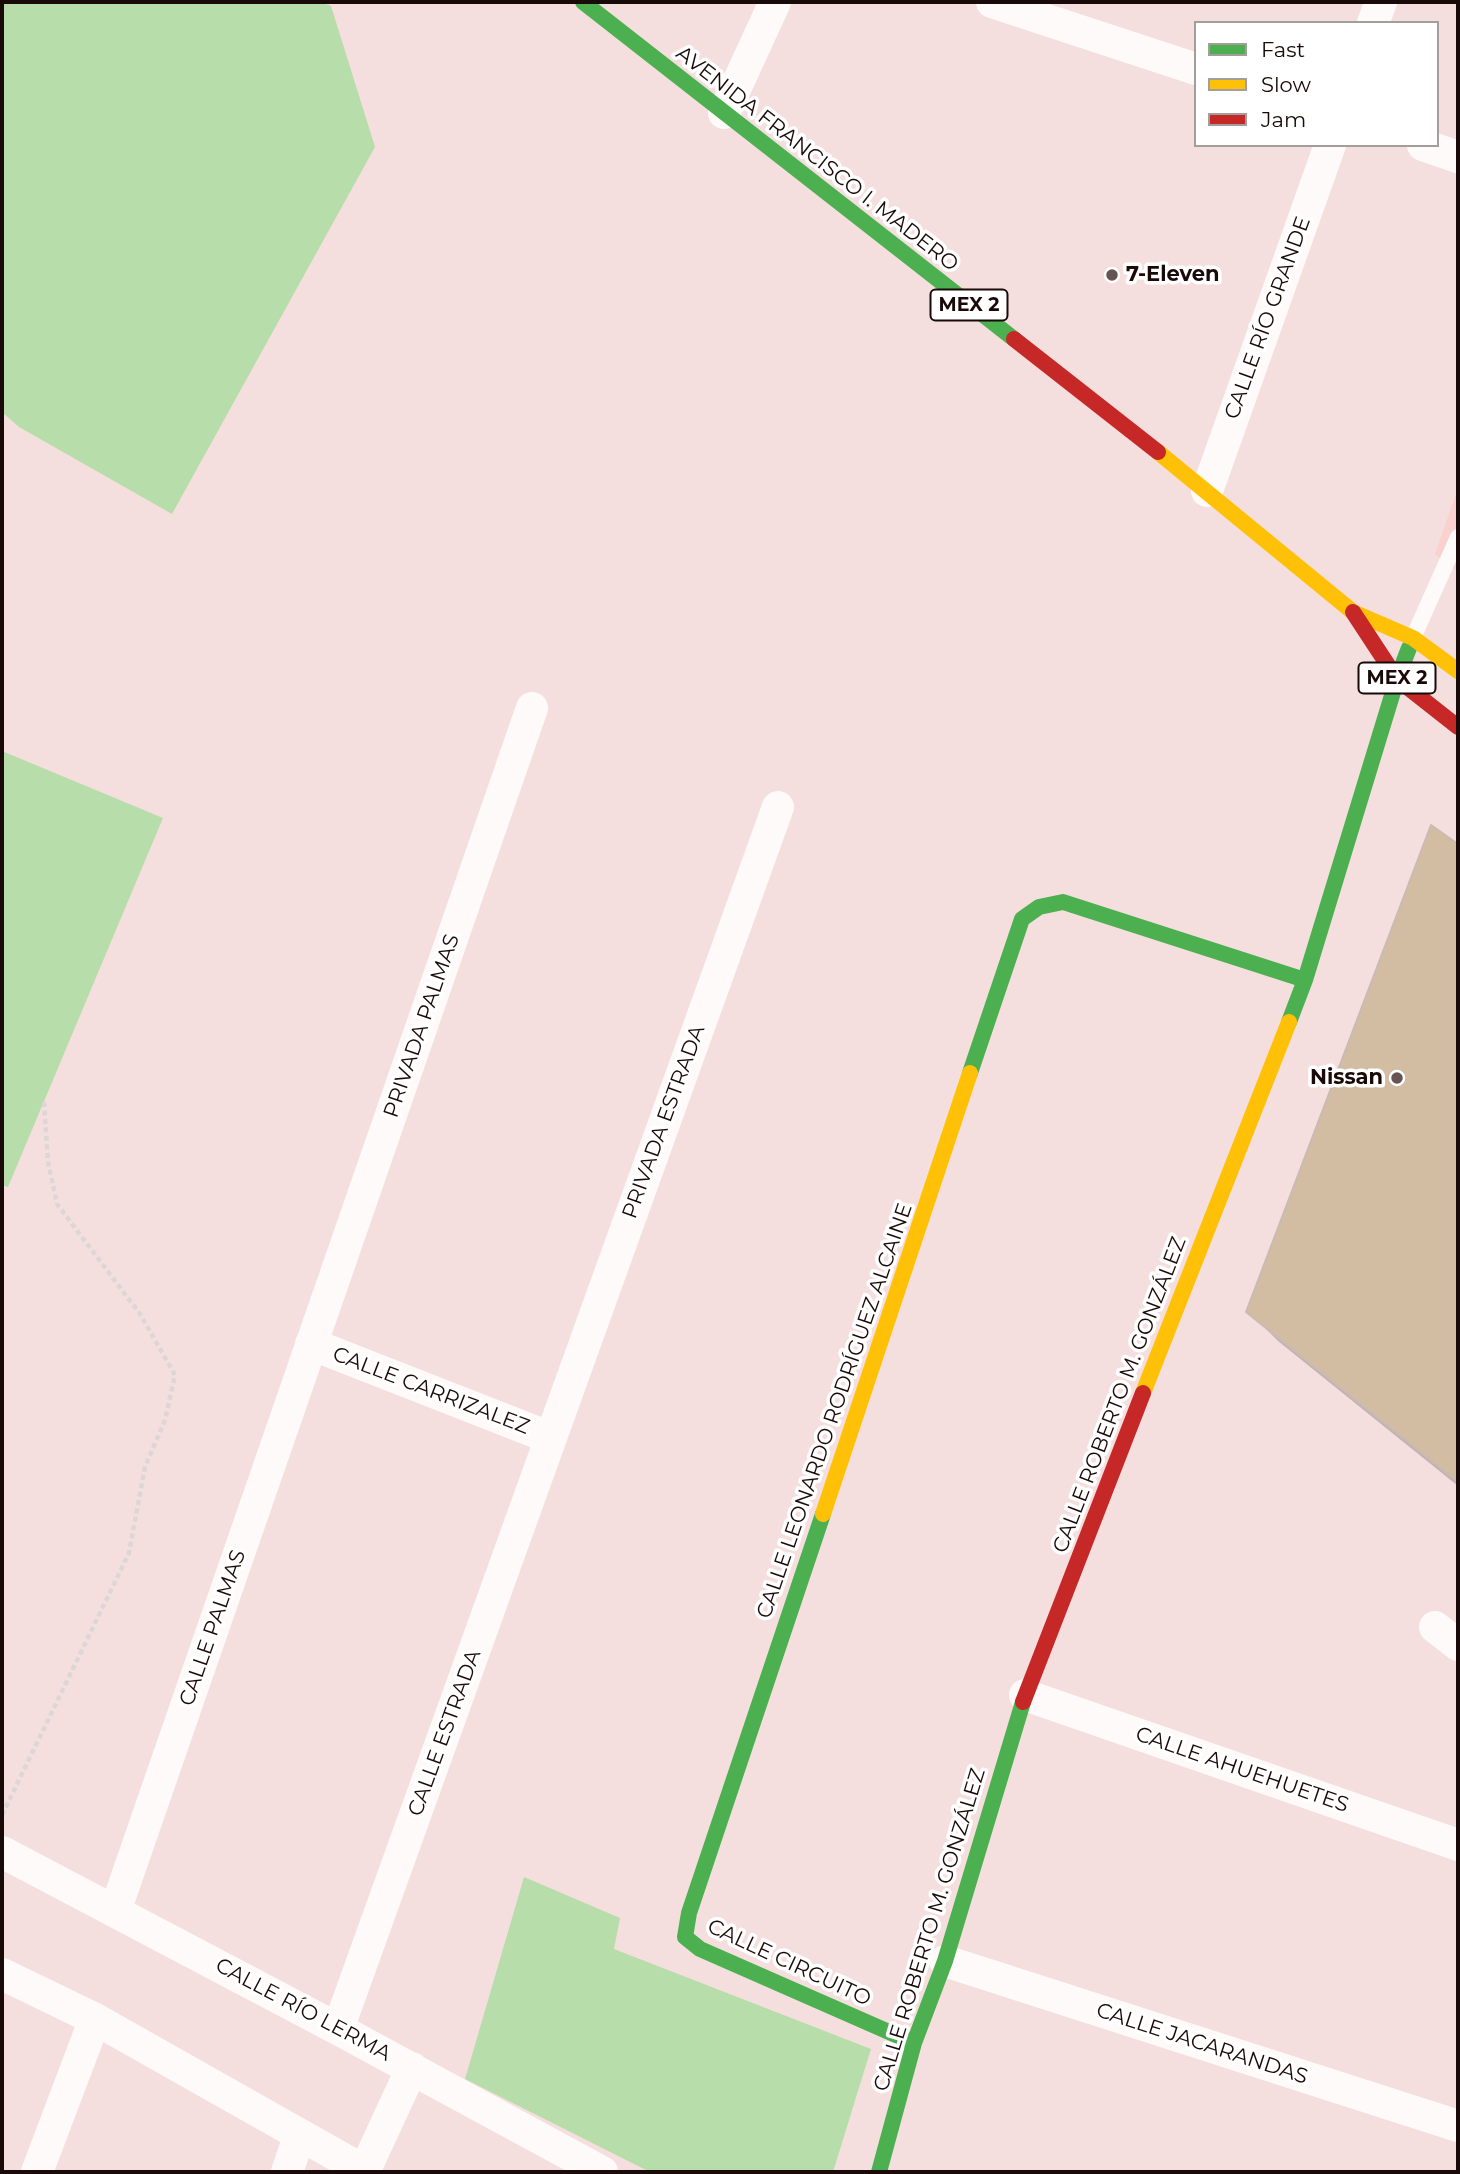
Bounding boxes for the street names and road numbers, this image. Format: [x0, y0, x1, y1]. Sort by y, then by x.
street label: AVENIDA FRANCISCO I. MADERO [671, 41, 963, 277]
street label: CALLE RÍO GRANDE [1220, 213, 1316, 423]
road number: MEX 2 [930, 290, 1007, 320]
road number: MEX 2 [1358, 663, 1436, 694]
street label: PRIVADA PALMAS [379, 931, 465, 1121]
street label: PRIVADA ESTRADA [617, 1022, 711, 1222]
street label: CALLE LEONARDO RODRÍGUEZ ALCAINE [752, 1200, 918, 1622]
street label: CALLE ROBERTO M. GONZÁLEZ [1048, 1234, 1192, 1556]
street label: CALLE CARRIZALEZ [329, 1342, 533, 1440]
street label: CALLE PALMAS [174, 1547, 252, 1709]
street label: CALLE ESTRADA [403, 1646, 487, 1820]
street label: CALLE AHUEHUETES [1132, 1722, 1352, 1818]
street label: CALLE ROBERTO M. GONZÁLEZ [869, 1766, 991, 2094]
street label: CALLE CIRCUITO [703, 1914, 875, 2012]
street label: CALLE RÍO LERMA [211, 1953, 395, 2067]
street label: CALLE JACARANDAS [1093, 1998, 1311, 2090]

